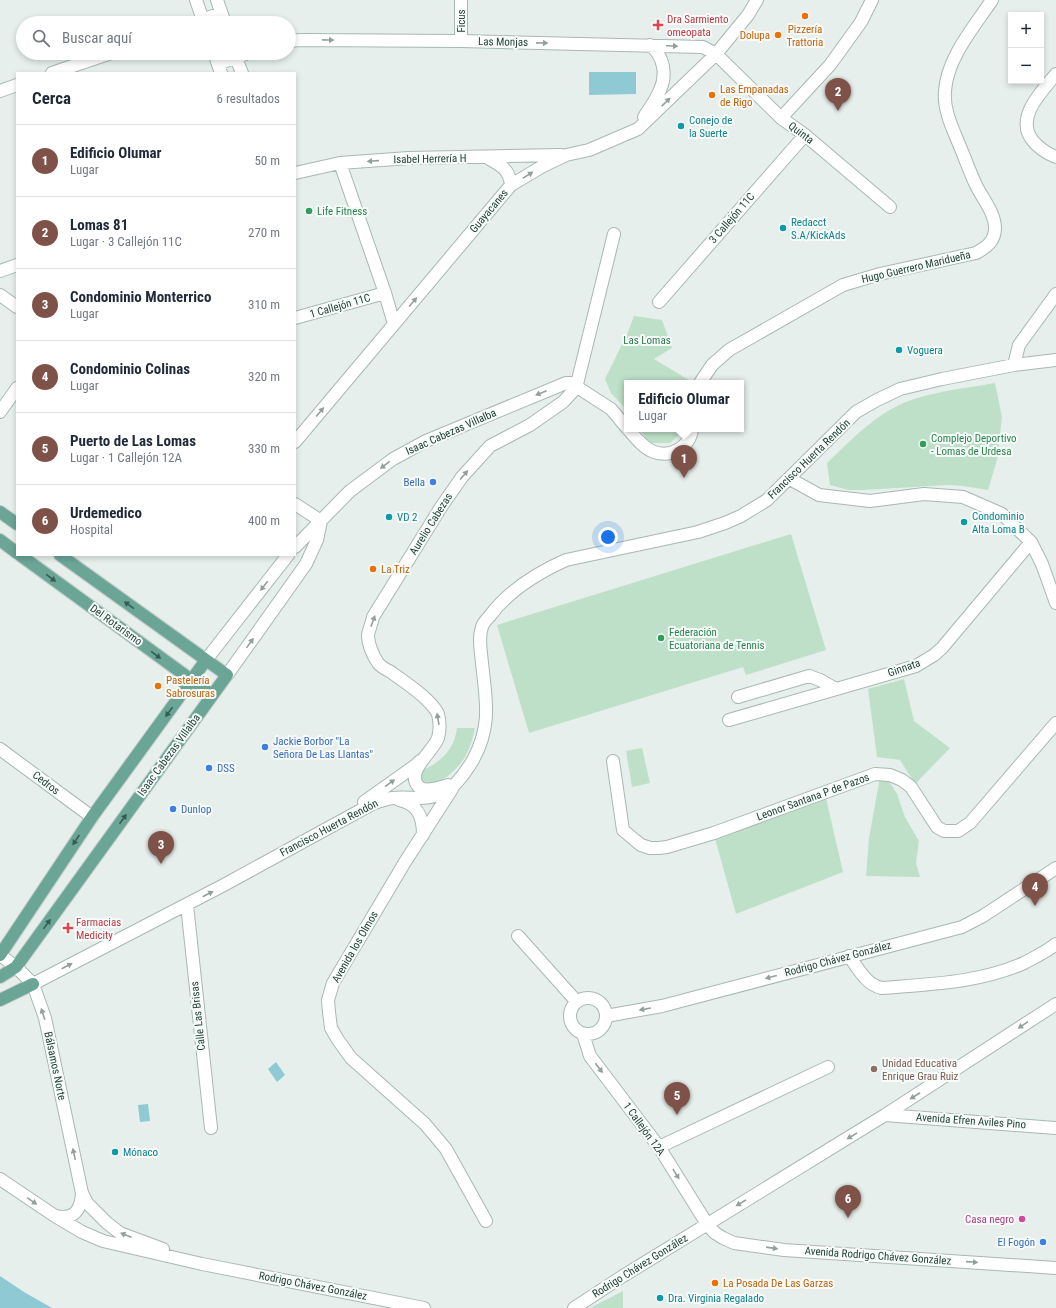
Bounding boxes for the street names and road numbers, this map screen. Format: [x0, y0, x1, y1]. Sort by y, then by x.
street label: Ficus [455, 9, 468, 33]
street label: Las Monjas [478, 35, 528, 49]
street label: Quinta [786, 119, 816, 147]
street label: Isabel Herrería H [393, 152, 467, 166]
street label: Guayacanes [467, 187, 511, 235]
street label: 3 Callejón 11C [707, 190, 757, 246]
street label: Hugo Guerrero Maridueña [860, 248, 972, 286]
street label: 1 Callejón 11C [308, 291, 372, 321]
street label: Isaac Cabezas Villalba [404, 406, 498, 458]
street label: Francisco Huerta Rendón [765, 416, 853, 502]
street label: Aurelio Cabezas [407, 491, 455, 557]
street label: Del Rotarismo [87, 602, 145, 648]
street label: Ginnata [886, 656, 922, 680]
street label: Isaac Cabezas Villalba [135, 712, 203, 798]
street label: Cedros [30, 769, 62, 797]
street label: Leonor Santana P de Pazos [755, 771, 871, 823]
street label: Francisco Huerta Rendón [278, 797, 380, 859]
street label: Avenida los Olmos [329, 909, 381, 985]
street label: Rodrigo Chávez González [783, 938, 893, 980]
street label: Calle Las Brisas [188, 981, 208, 1051]
street label: Bálsamos Norte [41, 1031, 69, 1101]
street label: 1 Callejón 12A [620, 1100, 668, 1159]
street label: Avenida Efren Aviles Pino [916, 1111, 1027, 1131]
street label: Rodrigo Chávez González [590, 1231, 690, 1301]
street label: Avenida Rodrigo Chávez González [804, 1244, 952, 1268]
street label: Rodrigo Chávez González [258, 1269, 368, 1303]

